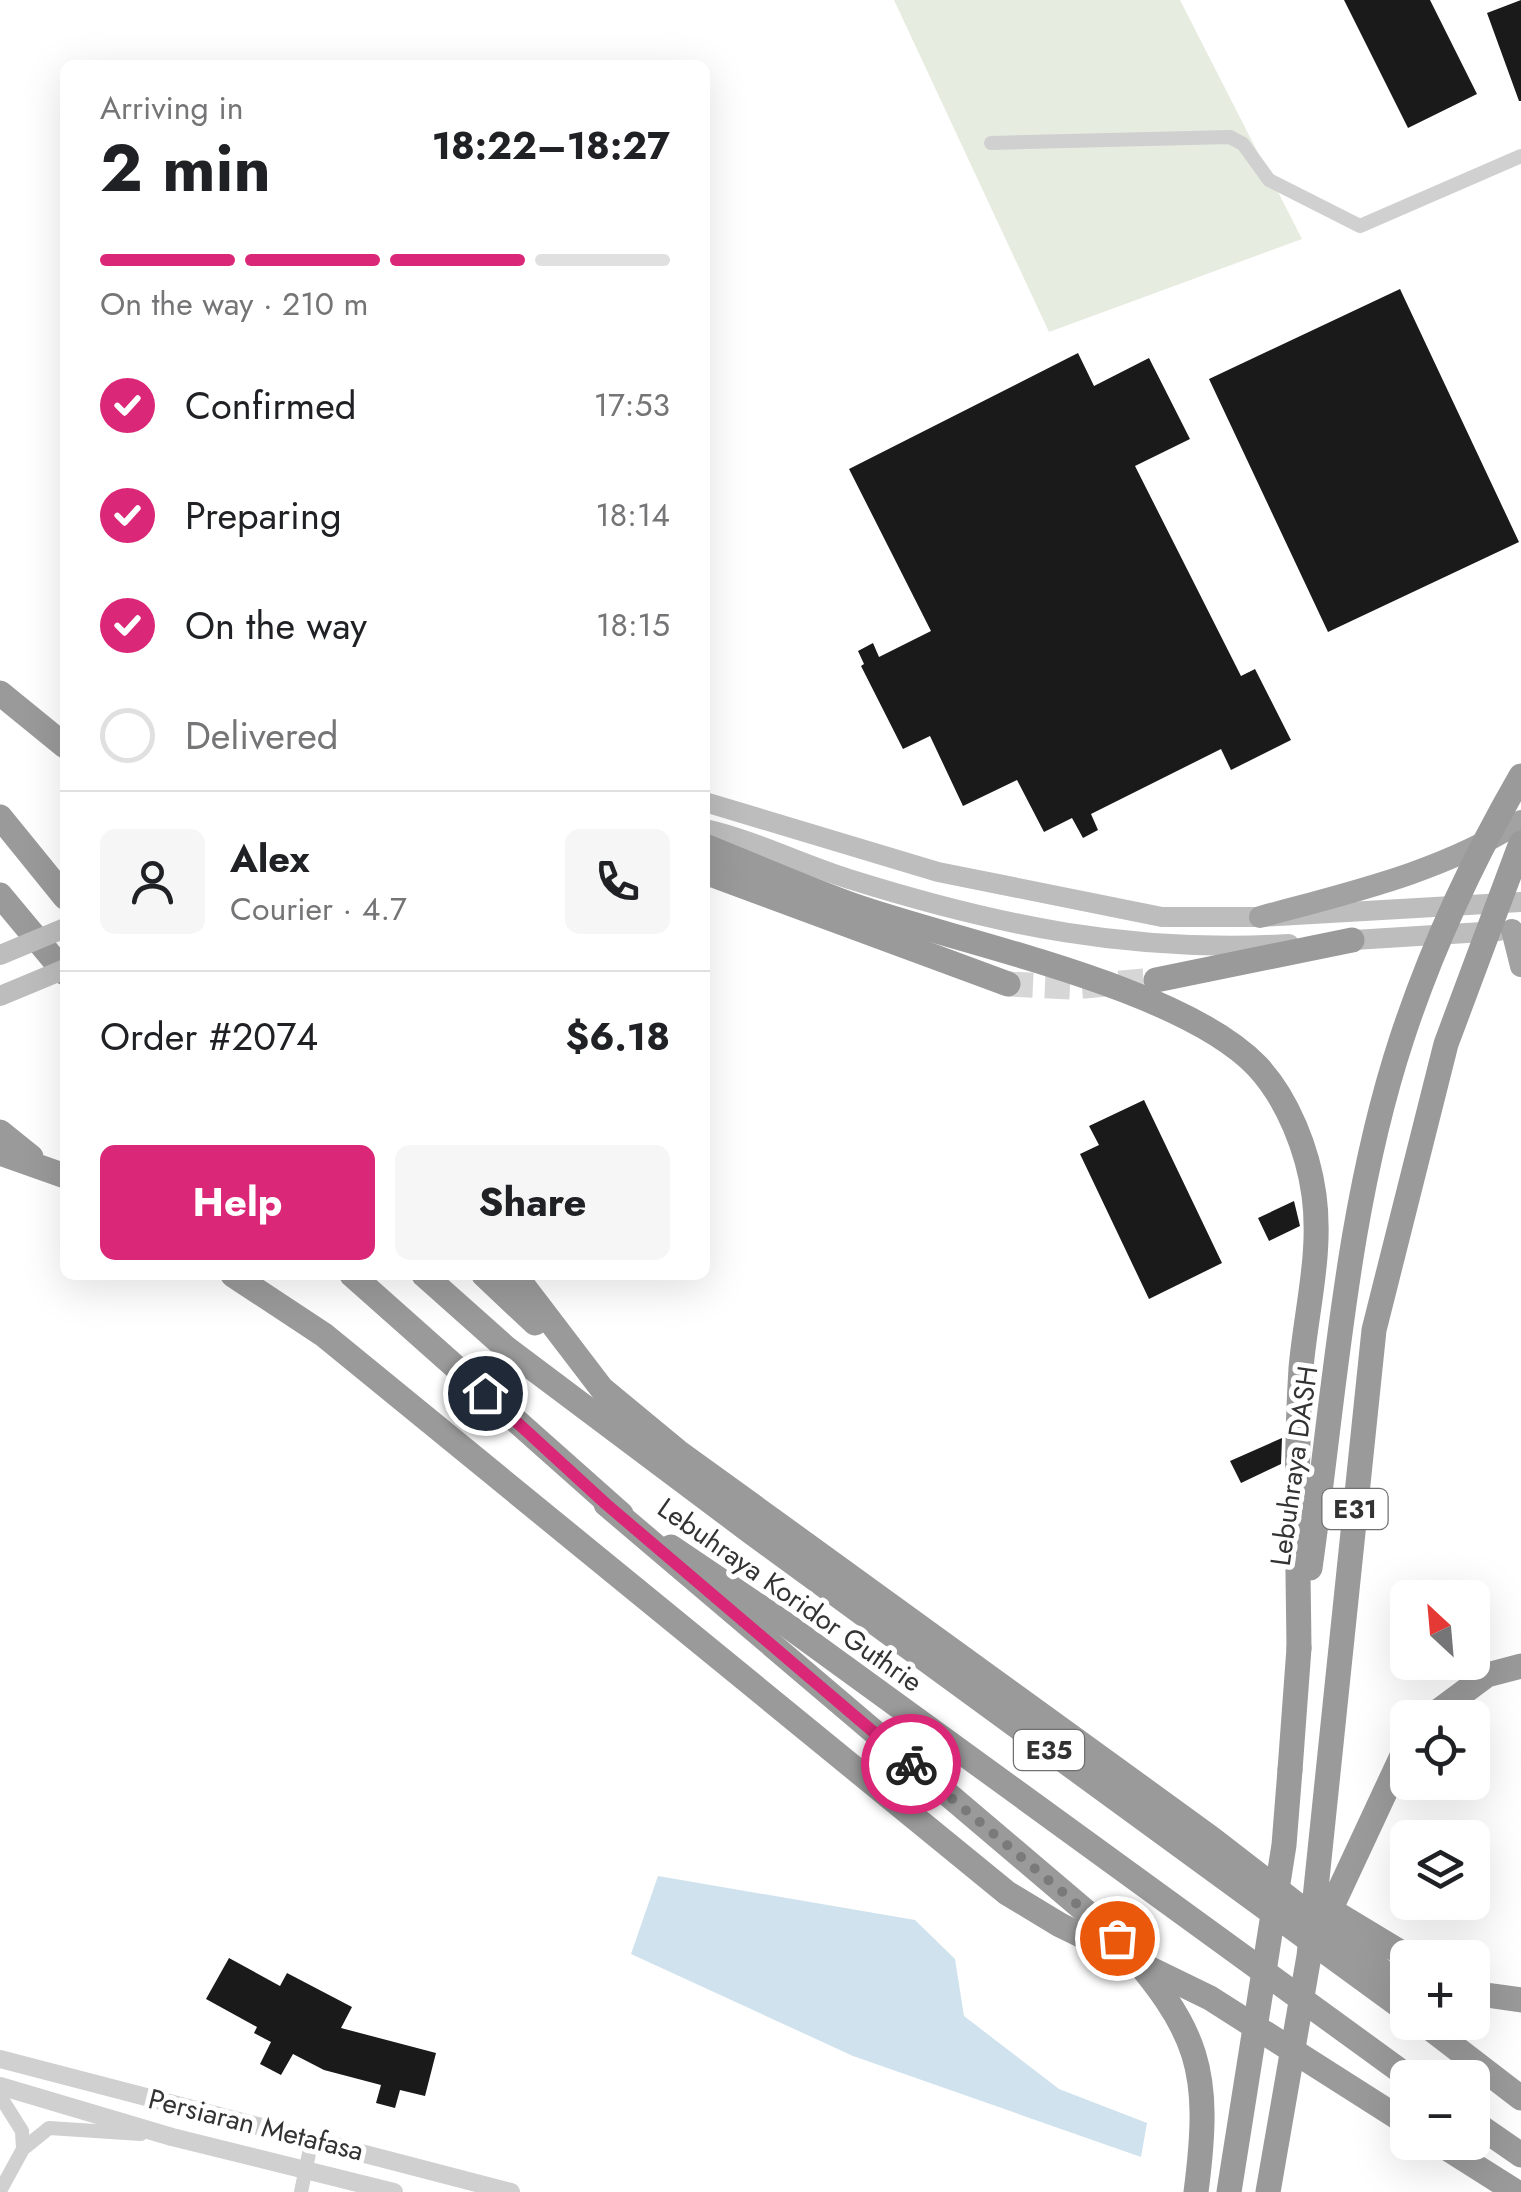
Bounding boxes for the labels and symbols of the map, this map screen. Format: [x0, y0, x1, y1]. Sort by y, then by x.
pin [443, 1351, 528, 1436]
street label: Lebuhraya DASH [1260, 1363, 1328, 1569]
street label: Lebuhraya Koridor Guthrie [649, 1488, 931, 1702]
road number: E31 [1322, 1489, 1388, 1529]
north arrow [1390, 1580, 1490, 1680]
courier [861, 1714, 961, 1814]
road number: E35 [1014, 1730, 1084, 1770]
pin [1075, 1896, 1160, 1981]
street label: Persiaran Metafasa [144, 2078, 368, 2172]

